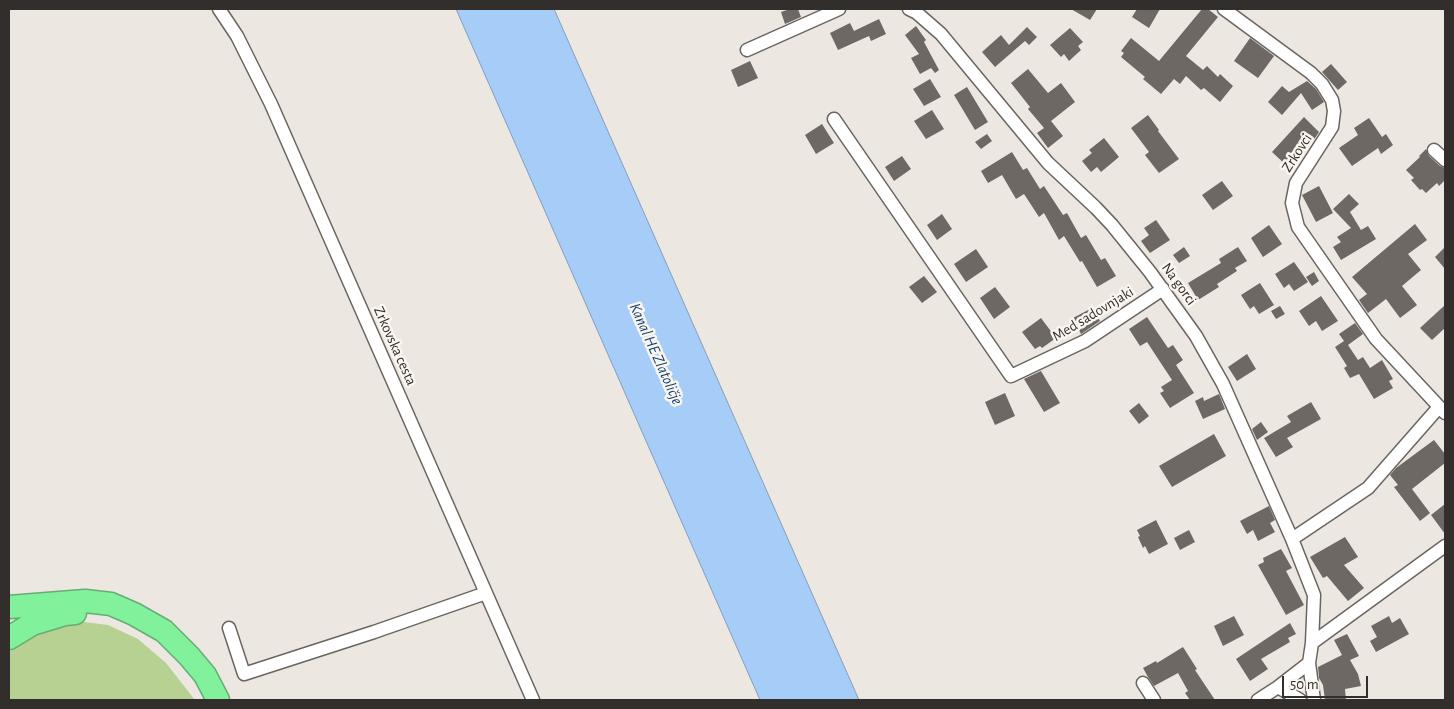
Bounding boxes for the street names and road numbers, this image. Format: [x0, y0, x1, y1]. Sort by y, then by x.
street label: Zrkovci [1278, 130, 1316, 176]
street label: Na gorci [1158, 259, 1200, 309]
street label: Med sadovnjaki [1049, 283, 1137, 345]
street label: Zrkovska cesta [370, 304, 420, 388]

